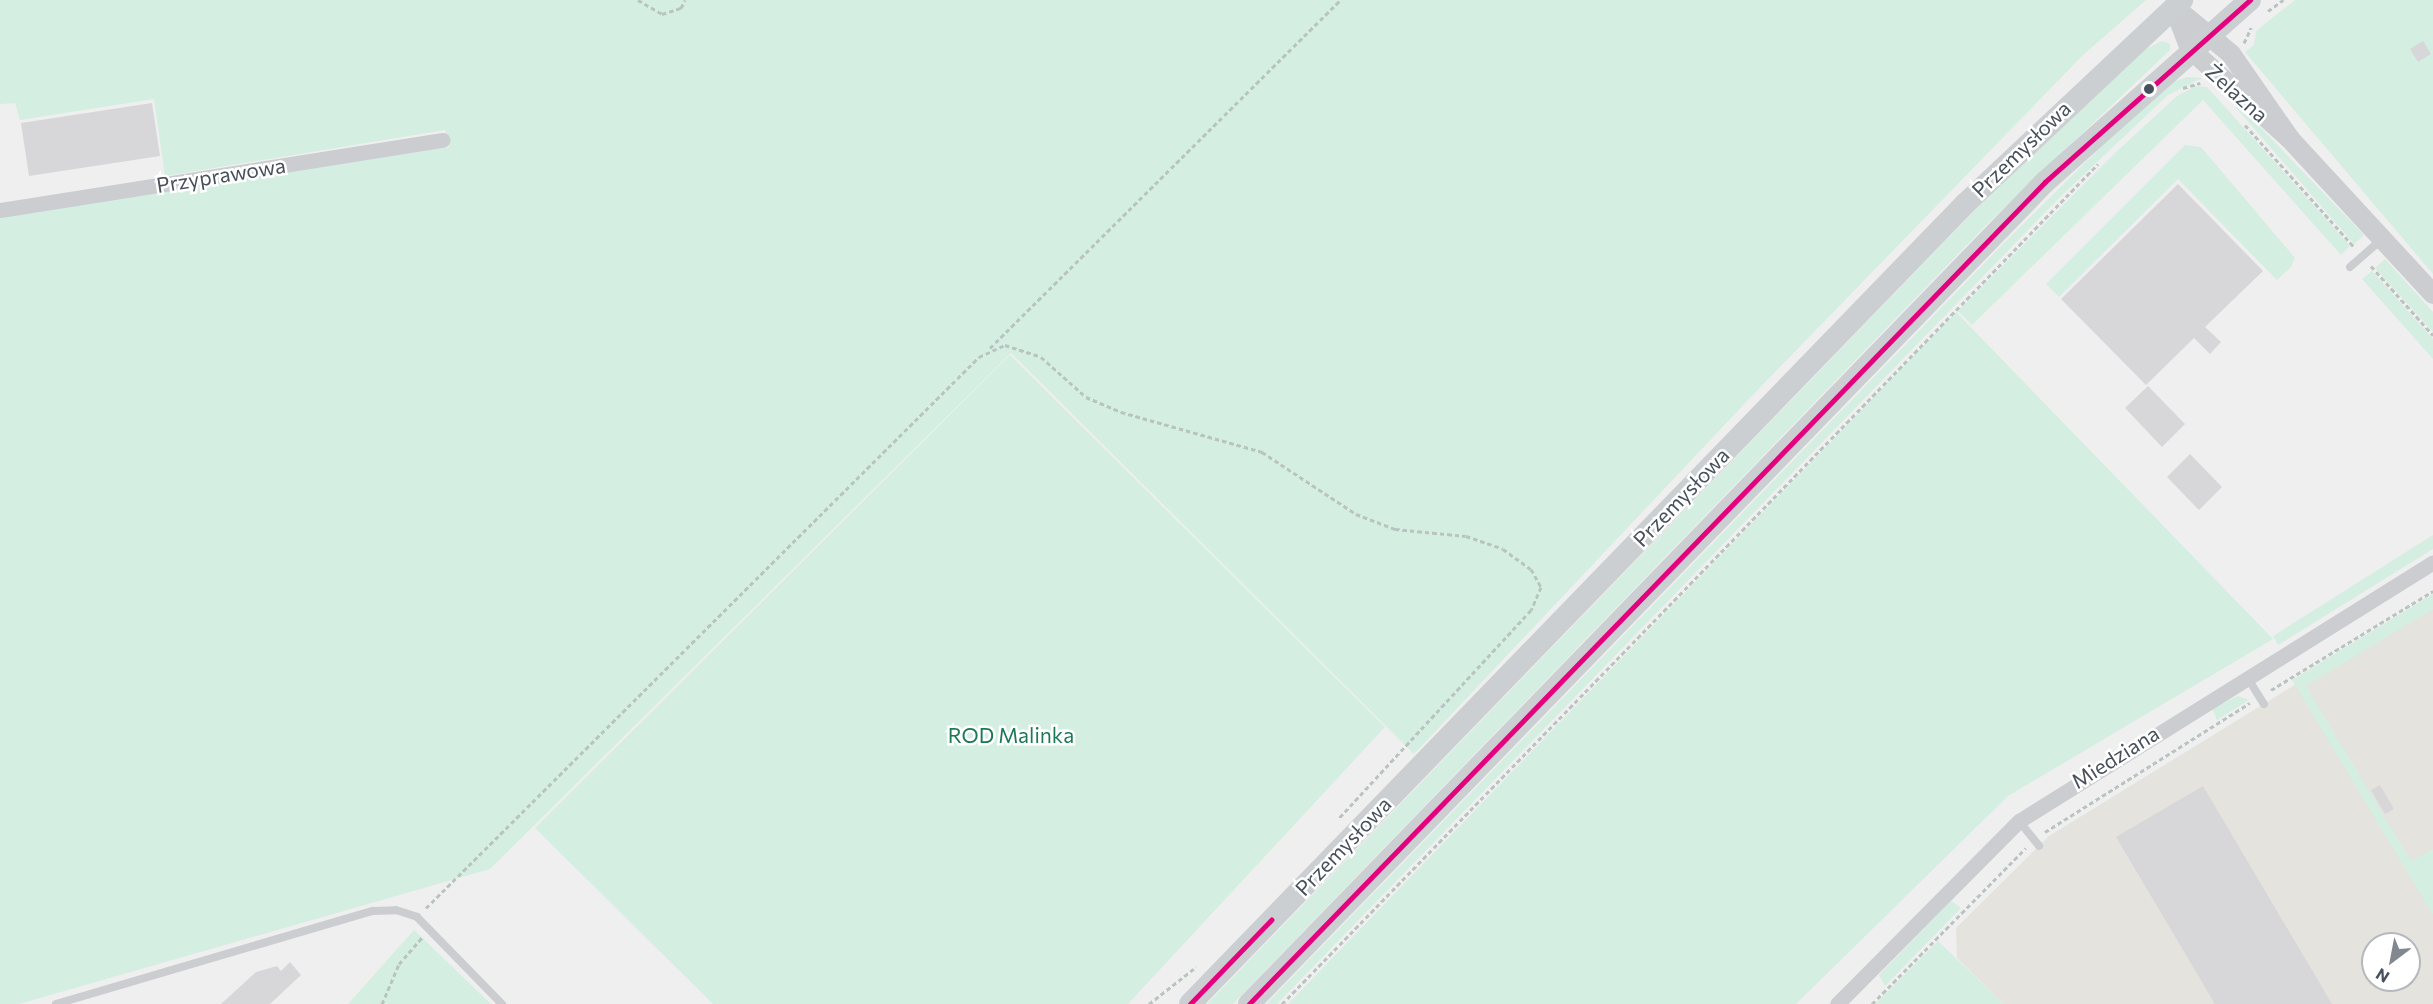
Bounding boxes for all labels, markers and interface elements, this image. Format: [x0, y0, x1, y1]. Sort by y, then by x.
street label: Żelazna [2201, 59, 2273, 127]
unlabelled marker [2143, 83, 2155, 95]
street label: Przemysłowa [1966, 96, 2076, 202]
street label: Przyprawowa [155, 152, 287, 198]
street label: Przemysłowa [1628, 442, 1734, 552]
street label: Miedziana [2067, 720, 2163, 794]
park label: ROD Malinka [948, 722, 1074, 748]
street label: Przemysłowa [1290, 791, 1396, 901]
north arrow [2361, 932, 2421, 992]
text: N [2372, 965, 2392, 987]

